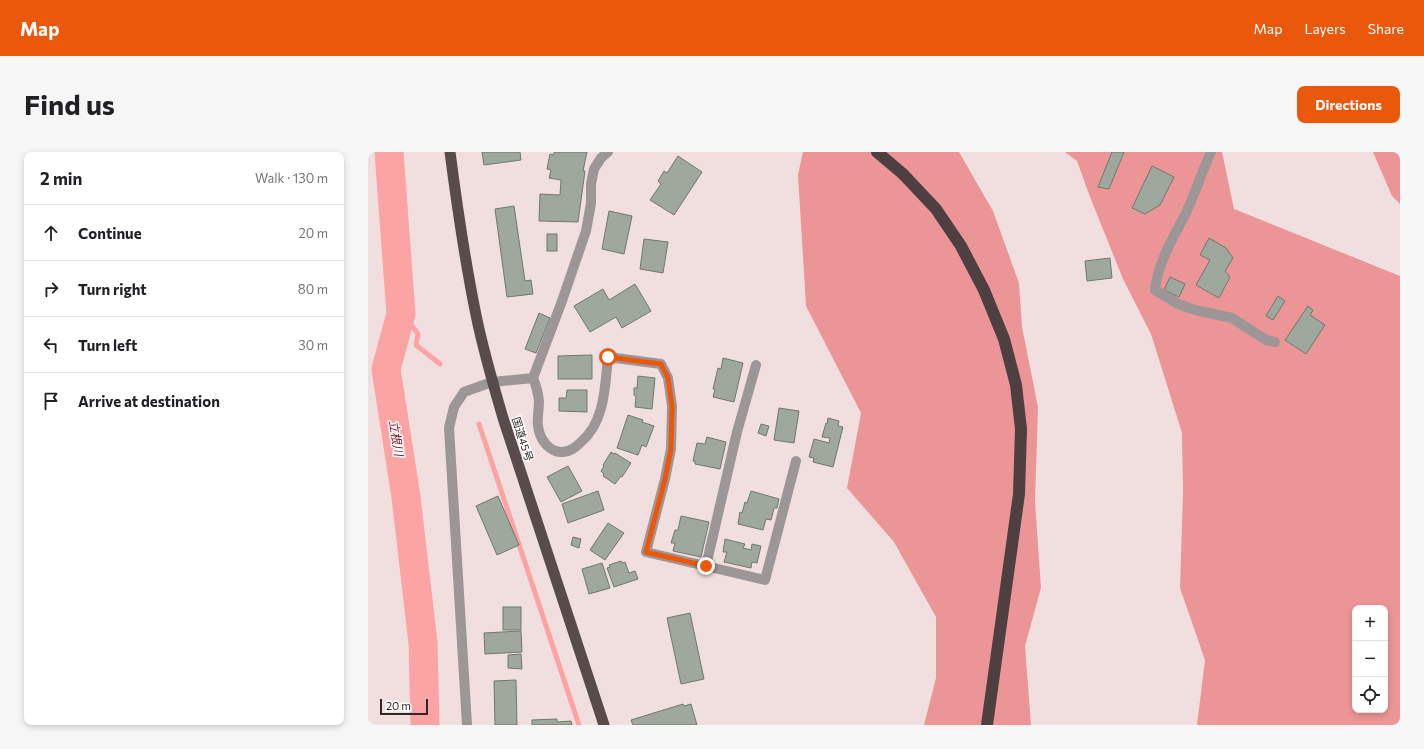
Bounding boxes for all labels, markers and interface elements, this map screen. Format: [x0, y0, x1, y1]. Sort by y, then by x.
text: Map [20, 17, 59, 40]
text: Map [1254, 20, 1282, 37]
text: Layers [1304, 20, 1346, 37]
text: Share [1368, 20, 1404, 37]
button: Directions [1297, 86, 1400, 123]
text: Find us [24, 87, 115, 121]
text: 2 min [40, 168, 82, 189]
text: Walk · 130 m [255, 170, 328, 186]
icon: ahead [40, 222, 62, 244]
text: Continue [78, 224, 142, 242]
text: 20 m [299, 225, 328, 241]
icon: right [40, 278, 62, 300]
text: Turn right [78, 280, 147, 298]
text: 80 m [298, 281, 328, 297]
icon: left [40, 334, 62, 356]
text: Turn left [78, 336, 137, 354]
text: 30 m [298, 337, 328, 353]
route start [599, 348, 617, 366]
icon: arrive [40, 390, 62, 412]
text: Arrive at destination [78, 392, 220, 410]
street label: 国道45号 [510, 415, 536, 463]
water label: 立根川 [387, 419, 407, 459]
route end [697, 557, 715, 575]
map controls [1352, 605, 1388, 713]
button: + [1352, 605, 1388, 641]
button: − [1352, 641, 1388, 677]
button: locate [1352, 677, 1388, 713]
scale bar [380, 697, 428, 716]
text: 20 m [386, 699, 411, 712]

